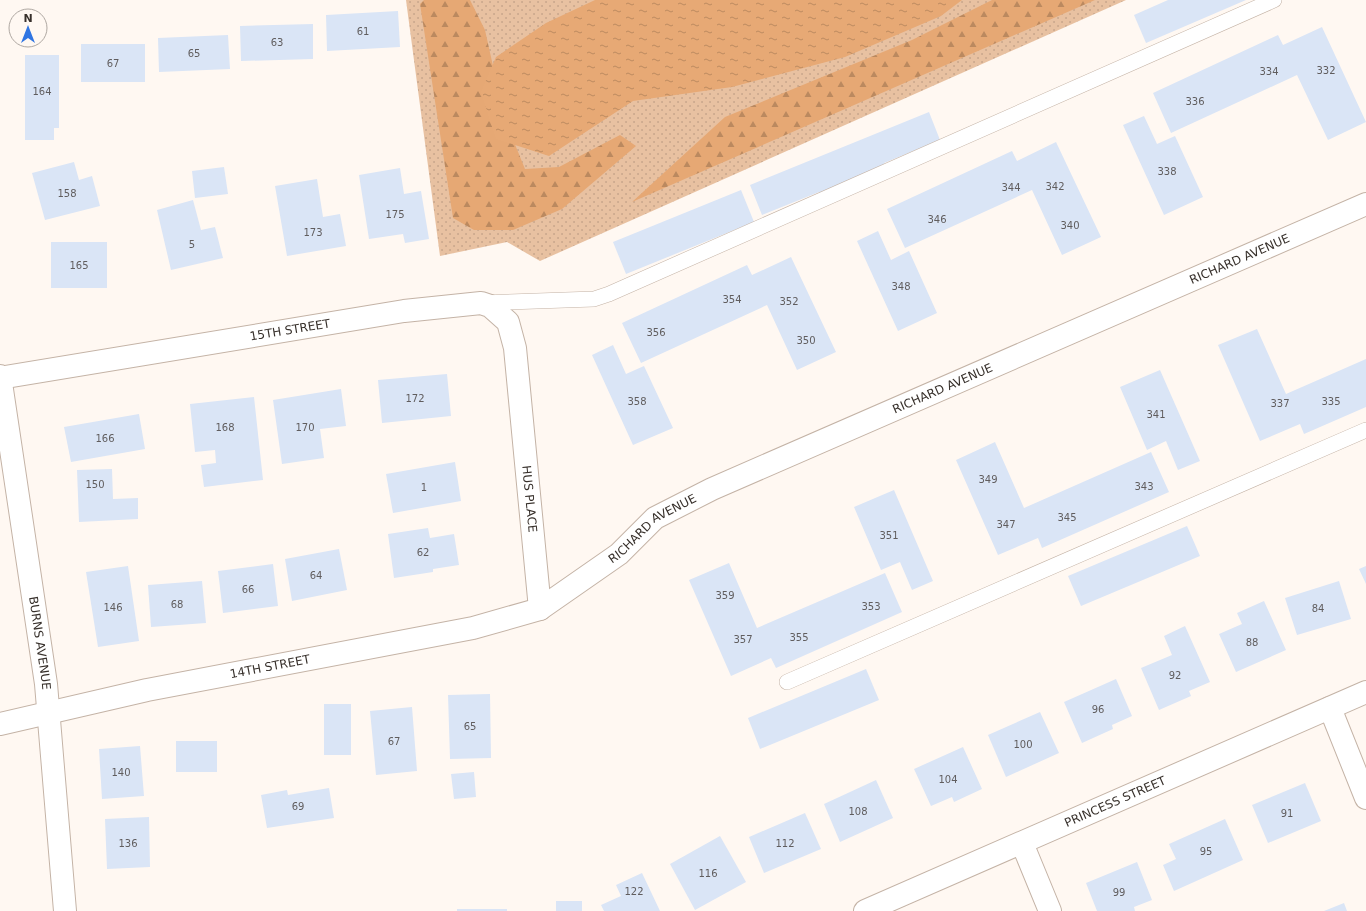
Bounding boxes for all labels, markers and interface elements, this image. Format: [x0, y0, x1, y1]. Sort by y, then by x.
north arrow [8, 8, 48, 48]
text: N [23, 12, 33, 25]
house number: 61 [357, 26, 369, 37]
house number: 63 [271, 37, 283, 48]
house number: 65 [188, 48, 200, 59]
house number: 67 [107, 58, 119, 69]
house number: 332 [1316, 65, 1336, 76]
house number: 334 [1259, 66, 1279, 77]
house number: 164 [32, 86, 52, 97]
house number: 336 [1185, 96, 1205, 107]
house number: 338 [1157, 166, 1177, 177]
house number: 342 [1045, 181, 1065, 192]
house number: 344 [1001, 182, 1021, 193]
house number: 158 [57, 188, 77, 199]
house number: 175 [385, 209, 405, 220]
house number: 346 [927, 214, 947, 225]
house number: 340 [1060, 220, 1080, 231]
house number: 173 [303, 227, 323, 238]
street label: RICHARD AVENUE [1187, 231, 1292, 287]
house number: 5 [189, 239, 195, 250]
house number: 165 [69, 260, 89, 271]
house number: 348 [891, 281, 911, 292]
house number: 354 [722, 294, 742, 305]
house number: 352 [779, 296, 799, 307]
street label: 15TH STREET [249, 316, 332, 343]
house number: 356 [646, 327, 666, 338]
house number: 350 [796, 335, 816, 346]
street label: RICHARD AVENUE [890, 361, 995, 416]
house number: 172 [405, 393, 425, 404]
house number: 358 [627, 396, 647, 407]
house number: 335 [1321, 396, 1341, 407]
house number: 337 [1270, 398, 1290, 409]
house number: 341 [1146, 409, 1166, 420]
house number: 168 [215, 422, 235, 433]
house number: 170 [295, 422, 315, 433]
house number: 166 [95, 433, 115, 444]
street label: HUS PLACE [519, 465, 540, 533]
house number: 349 [978, 474, 998, 485]
house number: 150 [85, 479, 105, 490]
house number: 343 [1134, 481, 1154, 492]
house number: 1 [421, 482, 427, 493]
street label: RICHARD AVENUE [606, 491, 699, 566]
house number: 345 [1057, 512, 1077, 523]
house number: 347 [996, 519, 1016, 530]
house number: 351 [879, 530, 899, 541]
house number: 62 [417, 547, 429, 558]
house number: 64 [310, 570, 322, 581]
house number: 66 [242, 584, 254, 595]
house number: 359 [715, 590, 735, 601]
street label: BURNS AVENUE [26, 595, 53, 690]
house number: 68 [171, 599, 183, 610]
house number: 353 [861, 601, 881, 612]
house number: 146 [103, 602, 123, 613]
house number: 84 [1312, 603, 1324, 614]
house number: 355 [789, 632, 809, 643]
house number: 357 [733, 634, 753, 645]
house number: 88 [1246, 637, 1258, 648]
street label: 14TH STREET [229, 652, 312, 681]
house number: 92 [1169, 670, 1181, 681]
house number: 96 [1092, 704, 1104, 715]
house number: 65 [464, 721, 476, 732]
house number: 67 [388, 736, 400, 747]
house number: 100 [1013, 739, 1033, 750]
house number: 140 [111, 767, 131, 778]
street label: PRINCESS STREET [1062, 773, 1169, 830]
house number: 104 [938, 774, 958, 785]
house number: 69 [292, 801, 304, 812]
house number: 108 [848, 806, 868, 817]
house number: 91 [1281, 808, 1293, 819]
house number: 136 [118, 838, 138, 849]
house number: 112 [775, 838, 795, 849]
house number: 95 [1200, 846, 1212, 857]
house number: 116 [698, 868, 718, 879]
house number: 122 [624, 886, 644, 897]
house number: 99 [1113, 887, 1125, 898]

